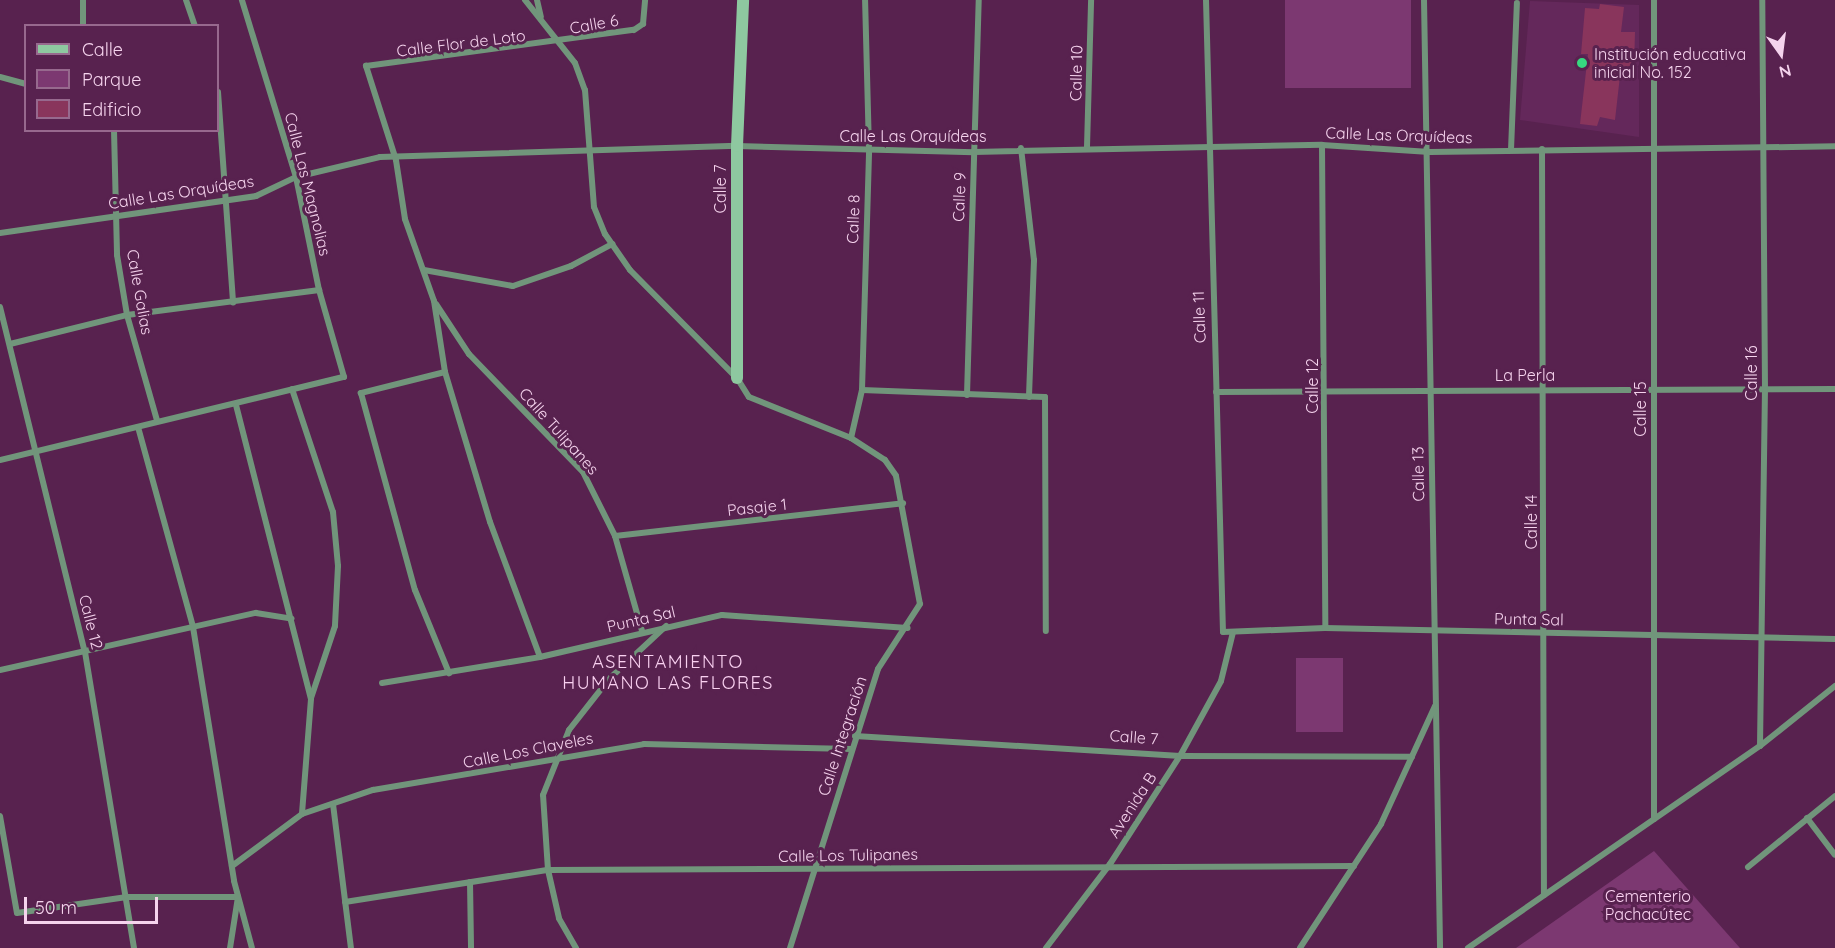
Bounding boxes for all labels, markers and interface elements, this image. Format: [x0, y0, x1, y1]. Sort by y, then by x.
street label: Calle 6 [568, 10, 620, 38]
legend [24, 24, 219, 132]
north arrow [1751, 24, 1811, 84]
street label: Calle Flor de Loto [395, 26, 527, 60]
text: Calle [82, 38, 123, 61]
place label: Institución educativa inicial No. 152 [1594, 44, 1746, 82]
street label: Calle 10 [1066, 45, 1086, 101]
marker: Institución educativa inicial No. 152 [1575, 56, 1589, 70]
text: N [1777, 60, 1793, 83]
text: Parque [82, 68, 141, 91]
text: Edificio [82, 98, 141, 121]
street label: Calle Las Magnolias [281, 110, 335, 258]
street label: Calle Las Orquídeas [1325, 123, 1473, 147]
street label: Calle Las Orquídeas [839, 126, 987, 146]
street label: Calle 7 [710, 165, 730, 213]
street label: Calle Las Orquídeas [107, 171, 255, 213]
street label: Calle 9 [949, 172, 969, 222]
street label: Calle 8 [843, 194, 863, 244]
street label: Calle Galias [123, 248, 157, 336]
street label: Calle 11 [1188, 290, 1210, 344]
street label: Calle 16 [1741, 345, 1761, 401]
street label: Calle 12 [1302, 358, 1322, 414]
street label: La Perla [1495, 365, 1555, 385]
street label: Calle 15 [1630, 381, 1650, 437]
street label: Calle Tulipanes [515, 384, 603, 478]
street label: Calle 13 [1408, 446, 1428, 502]
street label: Pasaje 1 [726, 494, 788, 520]
street label: Calle 14 [1521, 495, 1541, 549]
street label: Calle 12 [75, 593, 107, 651]
street label: Punta Sal [605, 602, 677, 636]
street label: Punta Sal [1494, 609, 1564, 629]
district label: ASENTAMIENTO HUMANO LAS FLORES [562, 652, 774, 694]
street label: Calle Integración [814, 674, 870, 798]
street label: Calle 7 [1109, 726, 1159, 748]
street label: Calle Los Claveles [461, 728, 595, 772]
street label: Avenida B [1104, 769, 1160, 841]
street label: Calle Los Tulipanes [778, 844, 918, 866]
scale bar [27, 885, 160, 923]
park label: Cementerio Pachacútec [1605, 886, 1691, 924]
text: 50 m [35, 896, 77, 919]

